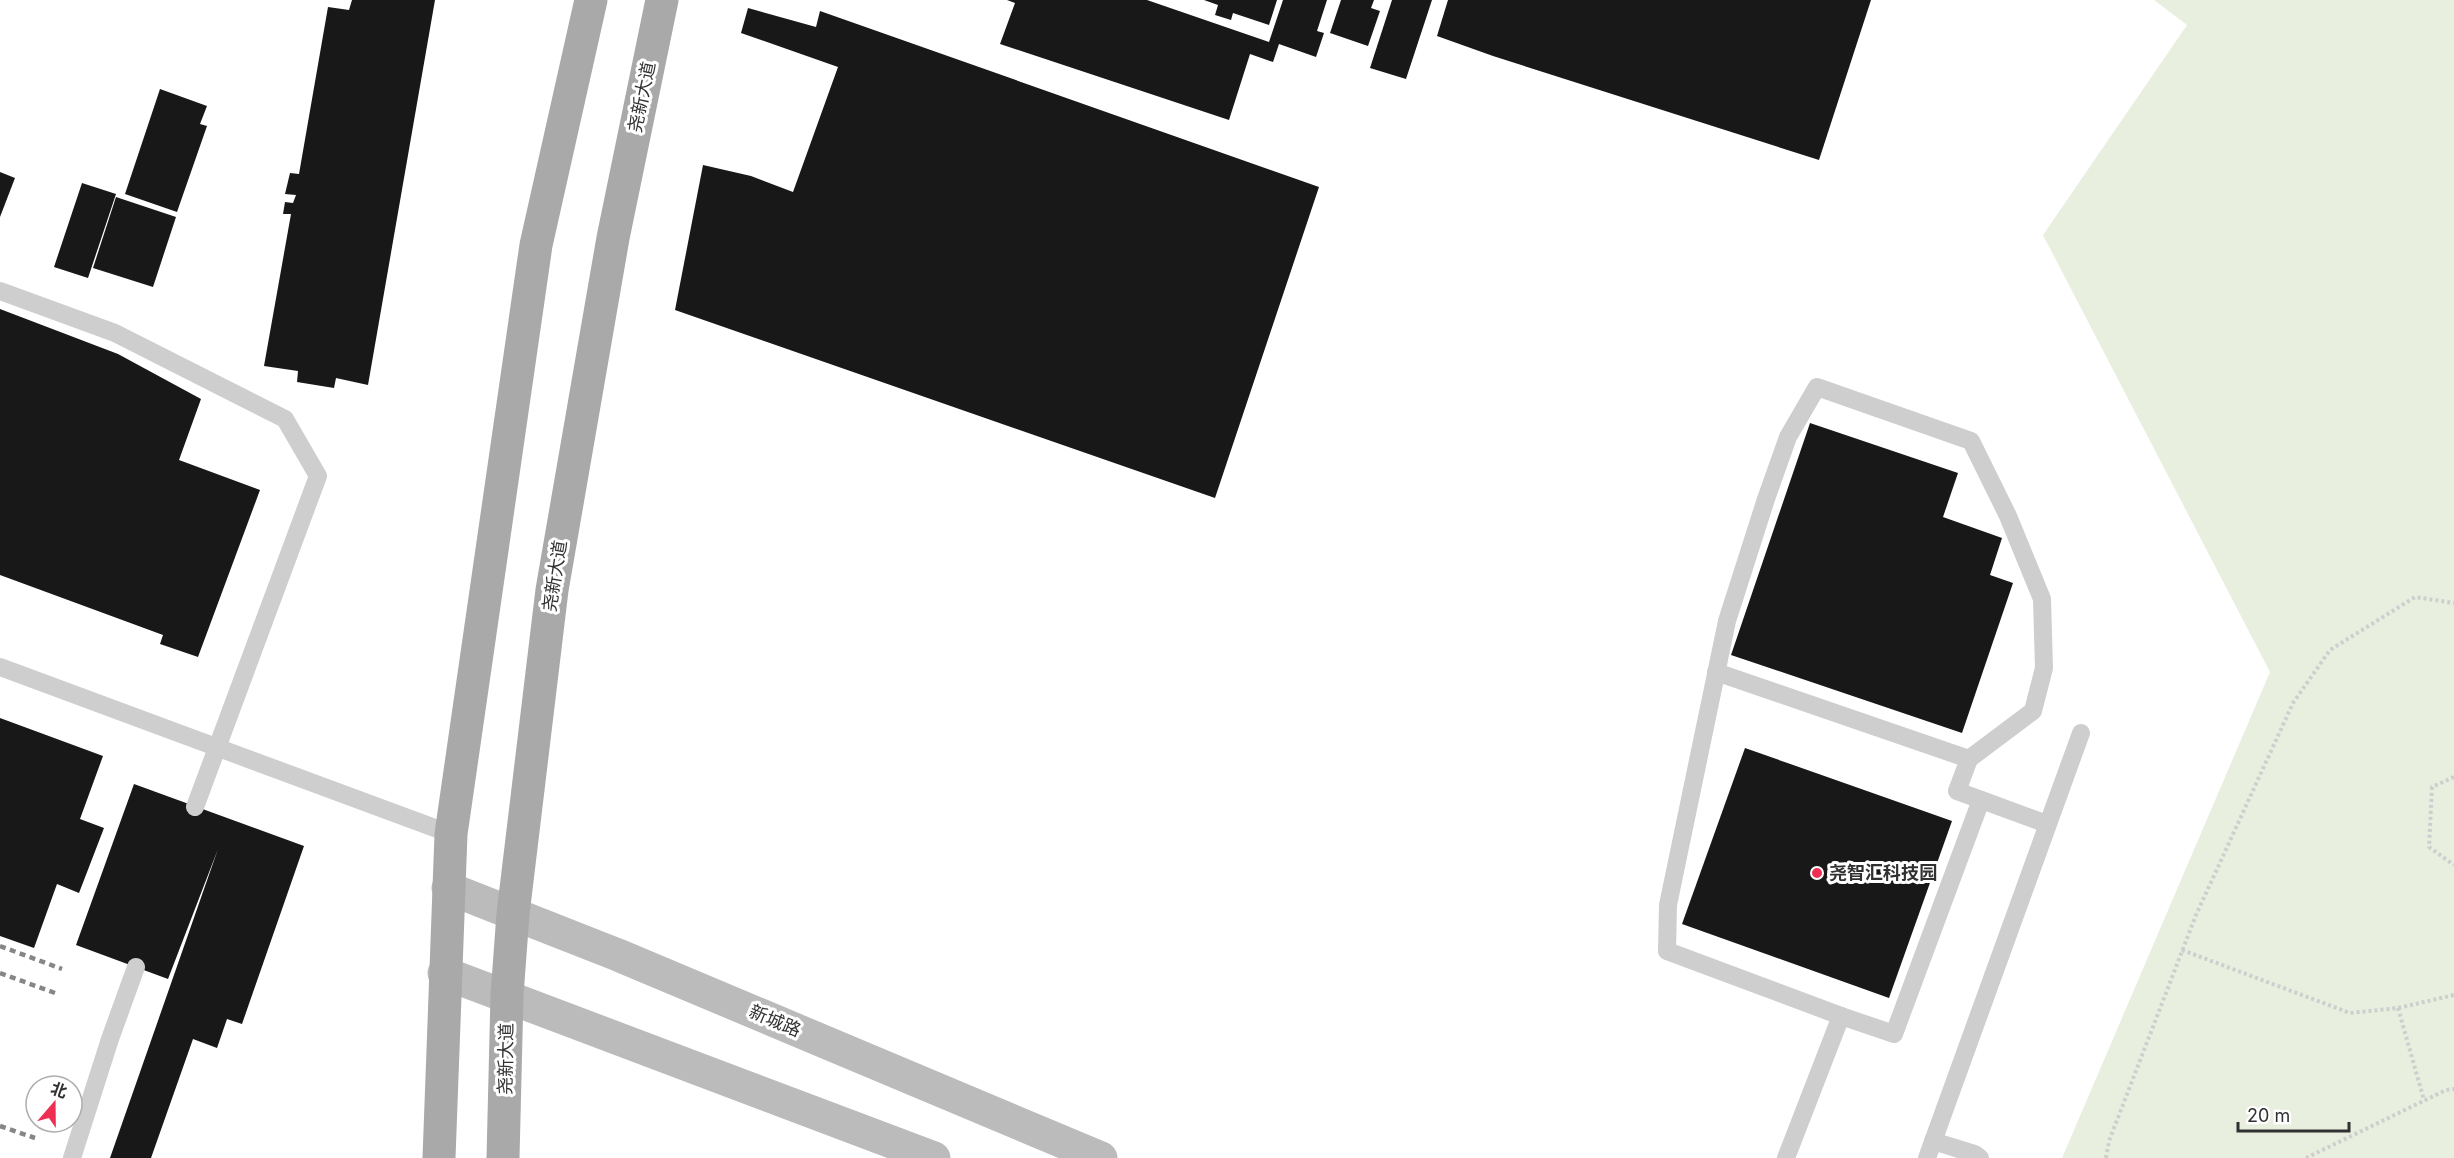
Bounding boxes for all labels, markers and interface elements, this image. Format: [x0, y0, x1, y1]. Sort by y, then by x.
street label: 尧新大道 [624, 59, 659, 134]
street label: 尧新大道 [539, 539, 571, 613]
place label: 尧智汇科技园 [1829, 862, 1937, 883]
marker: 尧智汇科技园 [1810, 866, 1824, 880]
street label: 新城路 [746, 1000, 804, 1041]
street label: 尧新大道 [494, 1023, 517, 1095]
north arrow [24, 1074, 84, 1134]
text: 北 [48, 1078, 70, 1102]
scale bar [2238, 1095, 2349, 1133]
text: 20 m [2247, 1105, 2290, 1126]

